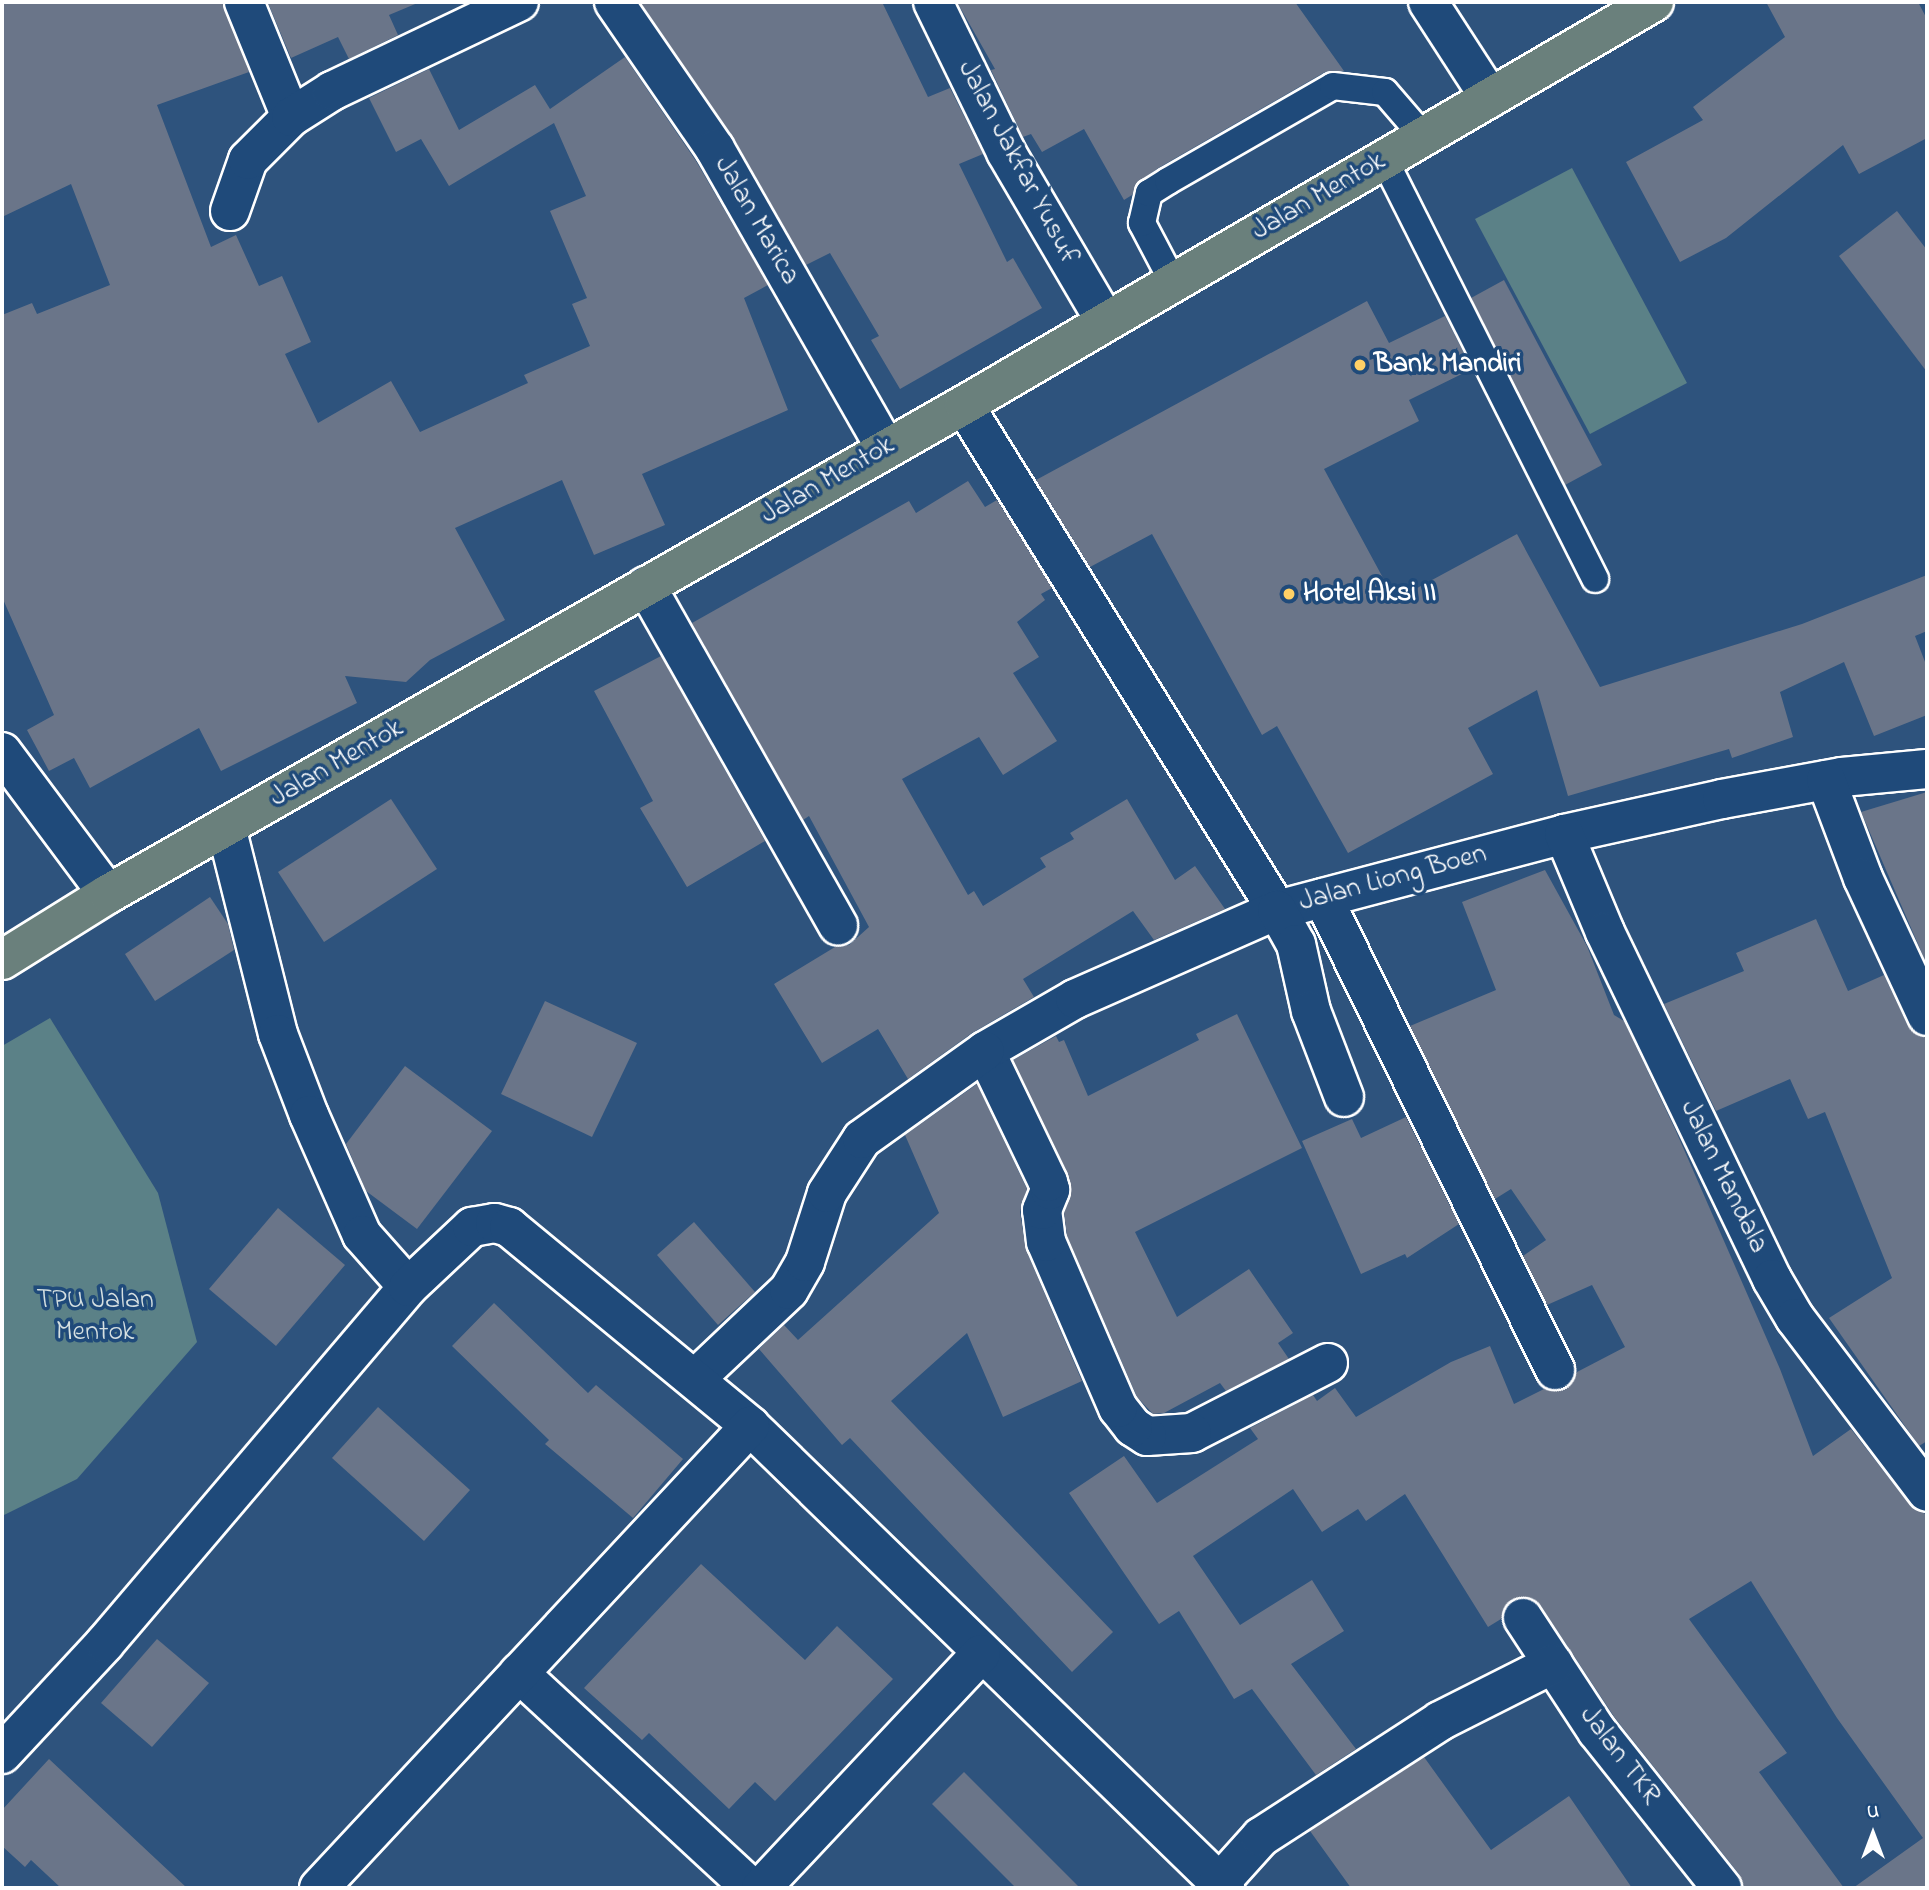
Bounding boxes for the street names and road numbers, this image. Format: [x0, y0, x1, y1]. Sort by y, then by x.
street label: Jalan Jakfar Yusuf [949, 55, 1085, 271]
street label: Jalan Mentok [1246, 145, 1392, 249]
street label: Jalan Marica [706, 151, 806, 291]
street label: Jalan Mentok [755, 429, 901, 533]
street label: Jalan Mentok [264, 712, 410, 816]
street label: Jalan Liong Boen [1296, 838, 1490, 920]
street label: Jalan Mandala [1672, 1095, 1774, 1259]
street label: Jalan TKR [1571, 1700, 1667, 1812]

